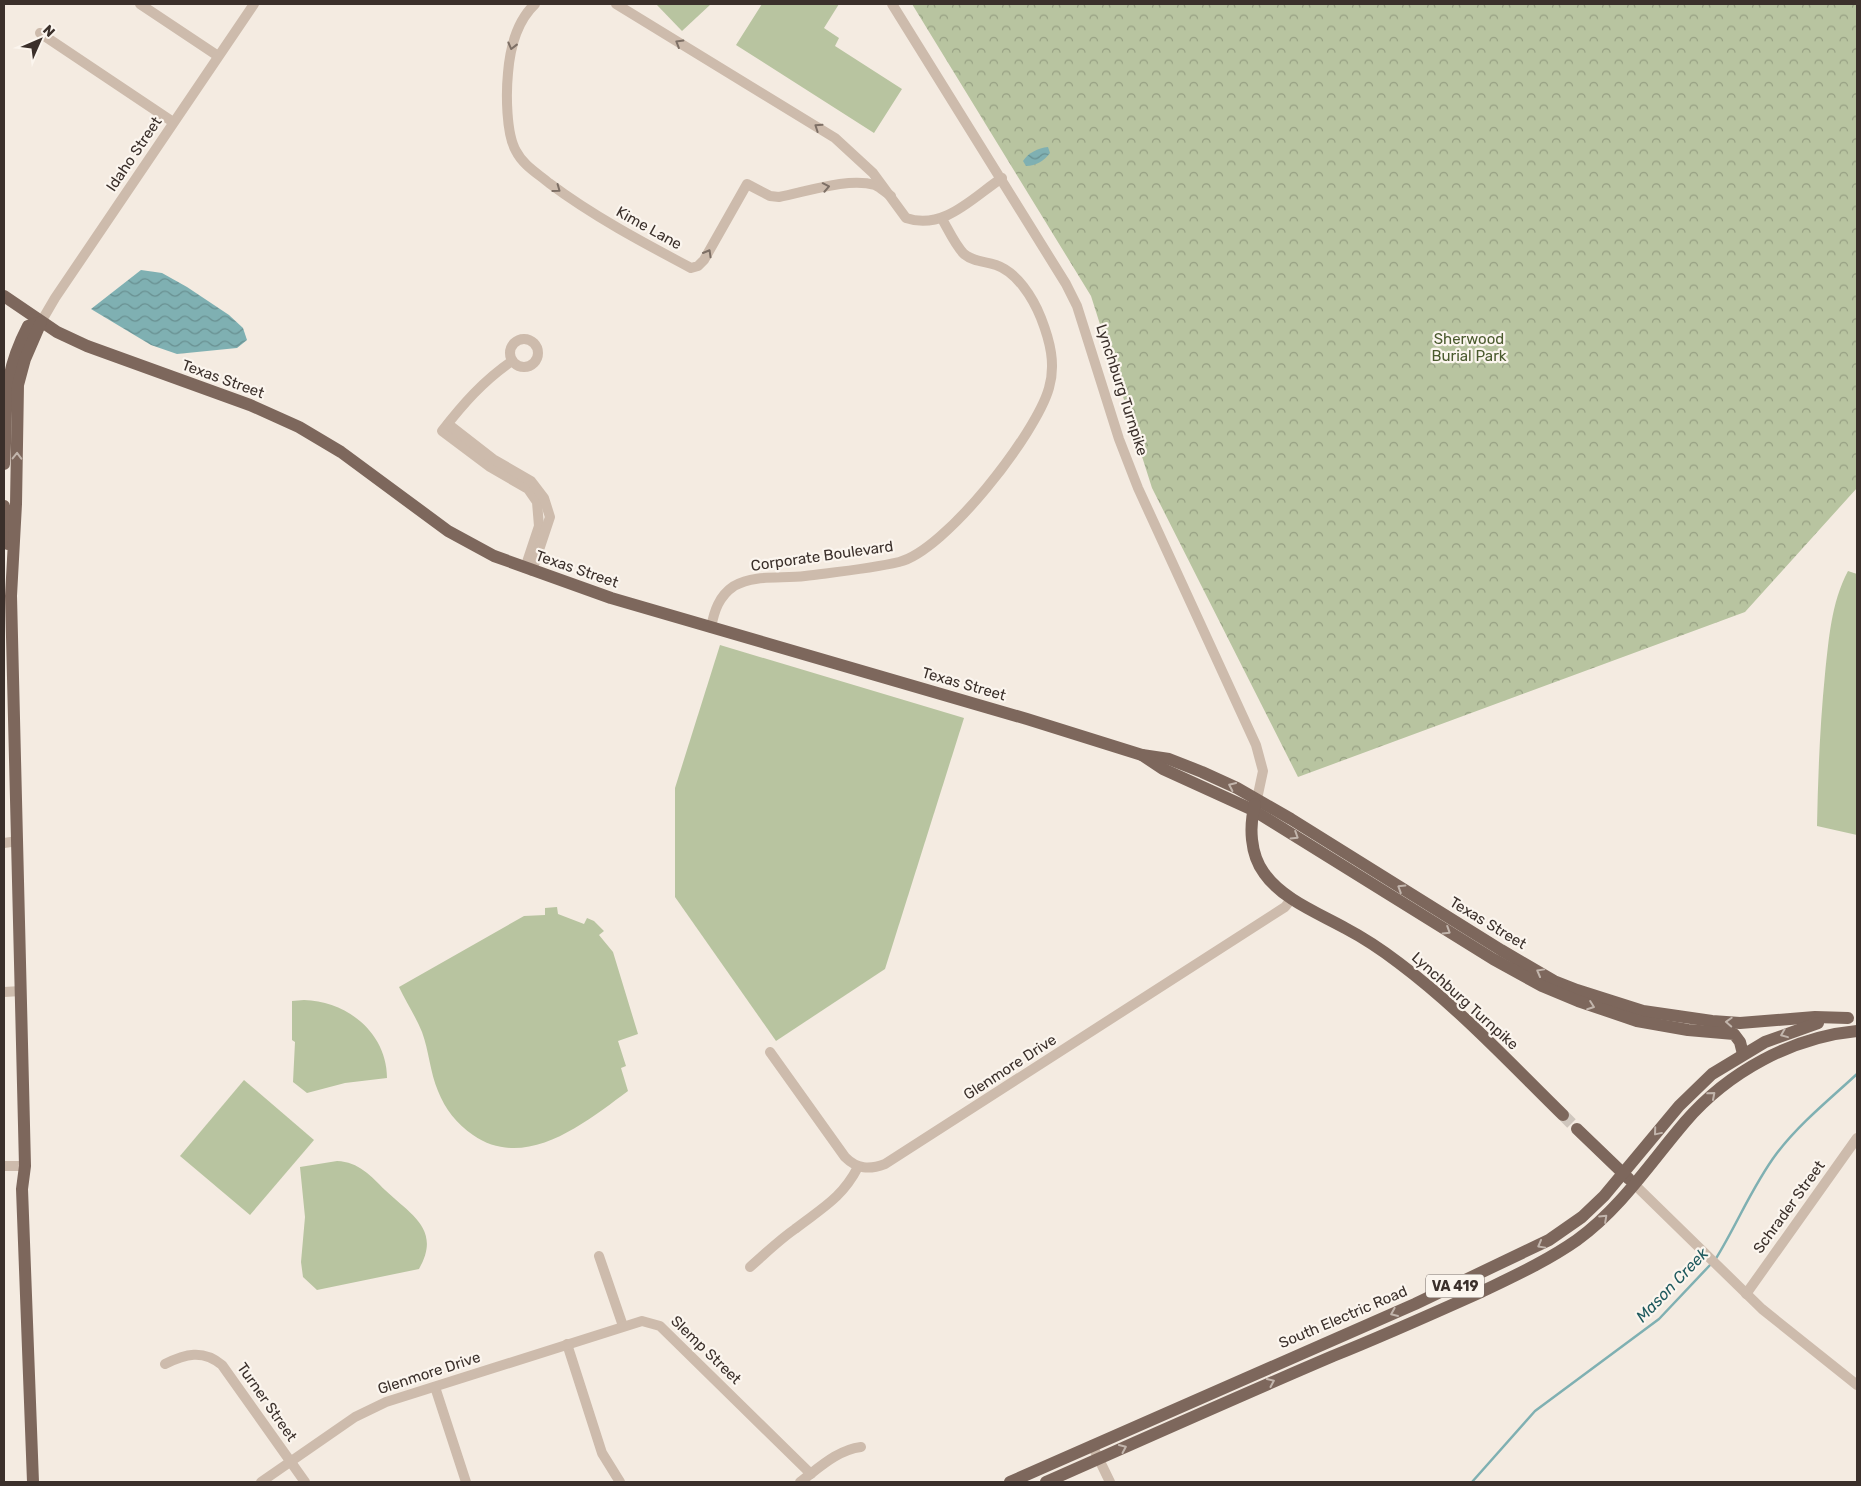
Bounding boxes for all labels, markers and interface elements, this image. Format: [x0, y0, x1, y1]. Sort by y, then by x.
north arrow [15, 15, 65, 65]
text: N [39, 22, 58, 41]
one-way arrow [676, 39, 685, 49]
one-way arrow [507, 42, 518, 51]
street label: Idaho Street [102, 113, 166, 195]
one-way arrow [815, 123, 824, 133]
one-way arrow [821, 182, 830, 193]
one-way arrow [551, 183, 560, 191]
street label: Kime Lane [613, 203, 685, 253]
one-way arrow [701, 250, 711, 259]
street label: Lynchburg Turnpike [1092, 322, 1152, 458]
park label: Sherwood Burial Park [1431, 330, 1507, 365]
street label: Texas Street [179, 356, 267, 402]
one-way arrow [12, 451, 22, 459]
street label: Corporate Boulevard [750, 537, 894, 575]
street label: Texas Street [533, 546, 621, 592]
street label: Texas Street [920, 663, 1008, 705]
one-way arrow [1228, 782, 1237, 792]
one-way arrow [1289, 829, 1298, 839]
one-way arrow [1397, 884, 1406, 894]
street label: Texas Street [1446, 893, 1530, 953]
one-way arrow [1442, 925, 1451, 935]
street label: Lynchburg Turnpike [1408, 948, 1522, 1054]
one-way arrow [1536, 969, 1545, 979]
one-way arrow [1586, 1000, 1595, 1010]
one-way arrow [1725, 1017, 1732, 1027]
one-way arrow [1780, 1028, 1788, 1038]
street label: Glenmore Drive [960, 1030, 1060, 1104]
one-way arrow [1706, 1092, 1715, 1101]
one-way arrow [1654, 1127, 1663, 1136]
street label: Schrader Street [1749, 1157, 1829, 1257]
one-way arrow [1598, 1215, 1607, 1224]
one-way arrow [1538, 1238, 1547, 1248]
water label: Mason Creek [1632, 1243, 1713, 1326]
road number: VA 419 [1426, 1274, 1484, 1298]
street label: South Electric Road [1276, 1282, 1410, 1352]
one-way arrow [1390, 1307, 1399, 1318]
street label: Slemp Street [667, 1312, 745, 1388]
street label: Glenmore Drive [375, 1348, 483, 1398]
street label: Turner Street [233, 1359, 301, 1445]
one-way arrow [1266, 1378, 1275, 1389]
one-way arrow [1118, 1444, 1127, 1455]

